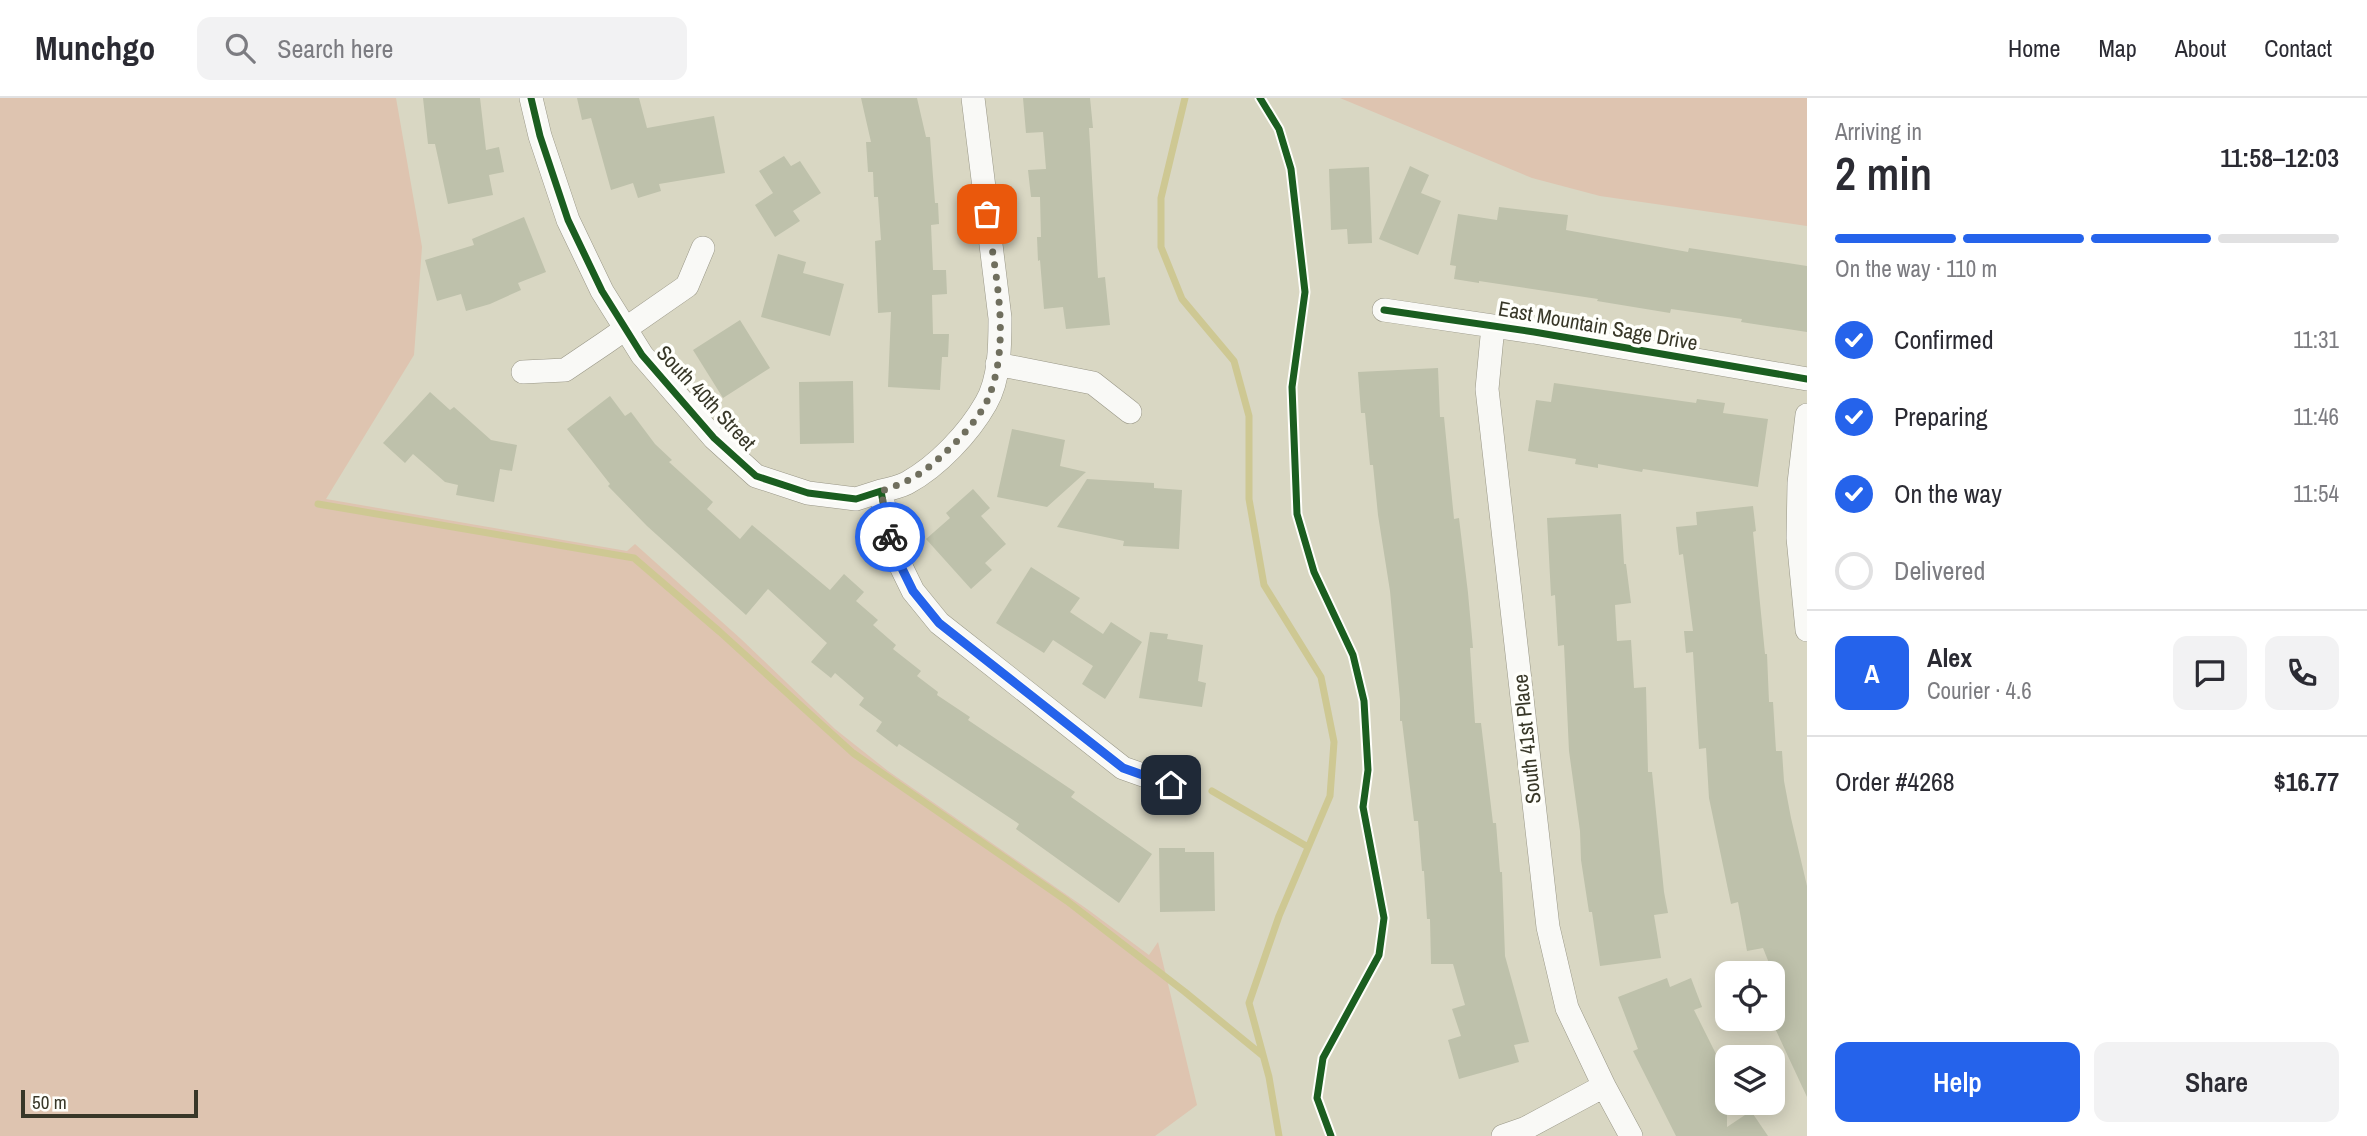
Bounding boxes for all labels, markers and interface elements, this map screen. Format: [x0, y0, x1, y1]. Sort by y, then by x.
search box [197, 17, 687, 80]
text: Munchgo [35, 26, 155, 70]
icon: search [221, 29, 259, 67]
text: Search here [277, 31, 393, 66]
text: Home [2008, 32, 2060, 64]
text: Map [2098, 32, 2137, 64]
text: About [2175, 32, 2226, 64]
text: Contact [2264, 32, 2332, 64]
text: Arriving in [1835, 116, 1922, 147]
text: 11:58–12:03 [2220, 140, 2339, 175]
text: 2 min [1835, 142, 1932, 204]
pin [957, 184, 1017, 244]
icon: bag [968, 195, 1006, 233]
text: On the way · 110 m [1835, 253, 1997, 284]
street label: East Mountain Sage Drive [1496, 294, 1700, 357]
icon: check [1835, 321, 1873, 359]
text: Confirmed [1894, 322, 1994, 357]
text: 11:31 [2293, 324, 2339, 355]
street label: South 40th Street [650, 339, 763, 457]
icon: check [1835, 398, 1873, 436]
text: Preparing [1894, 399, 1988, 434]
text: 11:46 [2293, 401, 2339, 432]
icon: check [1835, 475, 1873, 513]
text: On the way [1894, 476, 2002, 511]
text: 11:54 [2293, 478, 2339, 509]
courier [855, 502, 925, 572]
icon: bike [871, 518, 909, 556]
text: Delivered [1894, 553, 1985, 588]
button: chat [2173, 636, 2247, 710]
button: phone [2265, 636, 2339, 710]
text: Alex [1927, 640, 1972, 675]
text: A [1864, 656, 1880, 691]
street label: South 41st Place [1505, 673, 1548, 805]
text: Courier · 4.6 [1927, 675, 2032, 706]
pin [1141, 755, 1201, 815]
text: Order #4268 [1835, 764, 1955, 799]
text: $16.77 [2274, 764, 2339, 799]
icon: home [1152, 766, 1190, 804]
map controls [1715, 961, 1785, 1115]
button: locate [1715, 961, 1785, 1031]
button: Help [1835, 1042, 2080, 1122]
button: Share [2094, 1042, 2339, 1122]
button: layers [1715, 1045, 1785, 1115]
scale bar [21, 1087, 198, 1119]
text: 50 m [32, 1089, 67, 1115]

